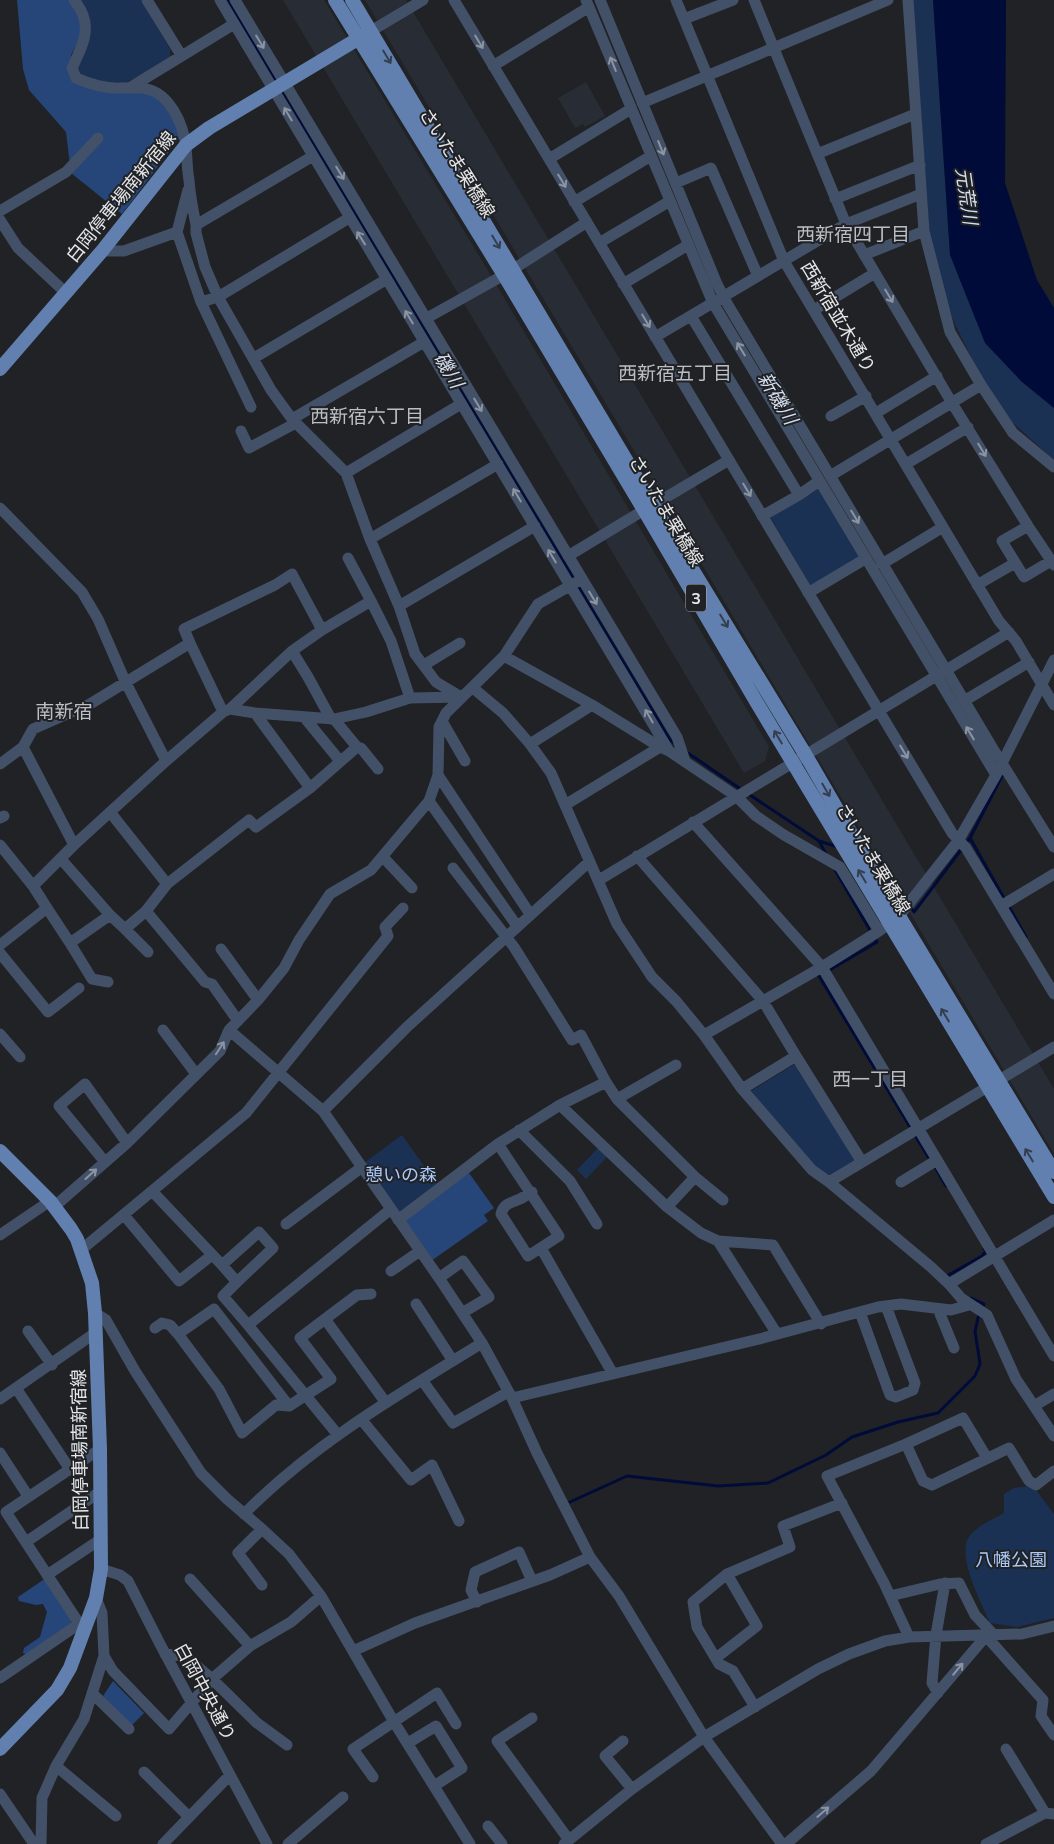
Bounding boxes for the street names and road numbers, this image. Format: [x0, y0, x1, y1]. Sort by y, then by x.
street label: さいたま栗橋線 [414, 103, 500, 222]
street label: 白岡停車場南新宿線 [61, 126, 181, 267]
street label: 西新宿並木通り [796, 257, 881, 377]
street label: さいたま栗橋線 [624, 451, 709, 570]
road number: 3 [686, 584, 706, 612]
street label: さいたま栗橋線 [831, 799, 916, 918]
street label: 白岡停車場南新宿線 [67, 1369, 92, 1531]
street label: 白岡中央通り [170, 1639, 241, 1745]

